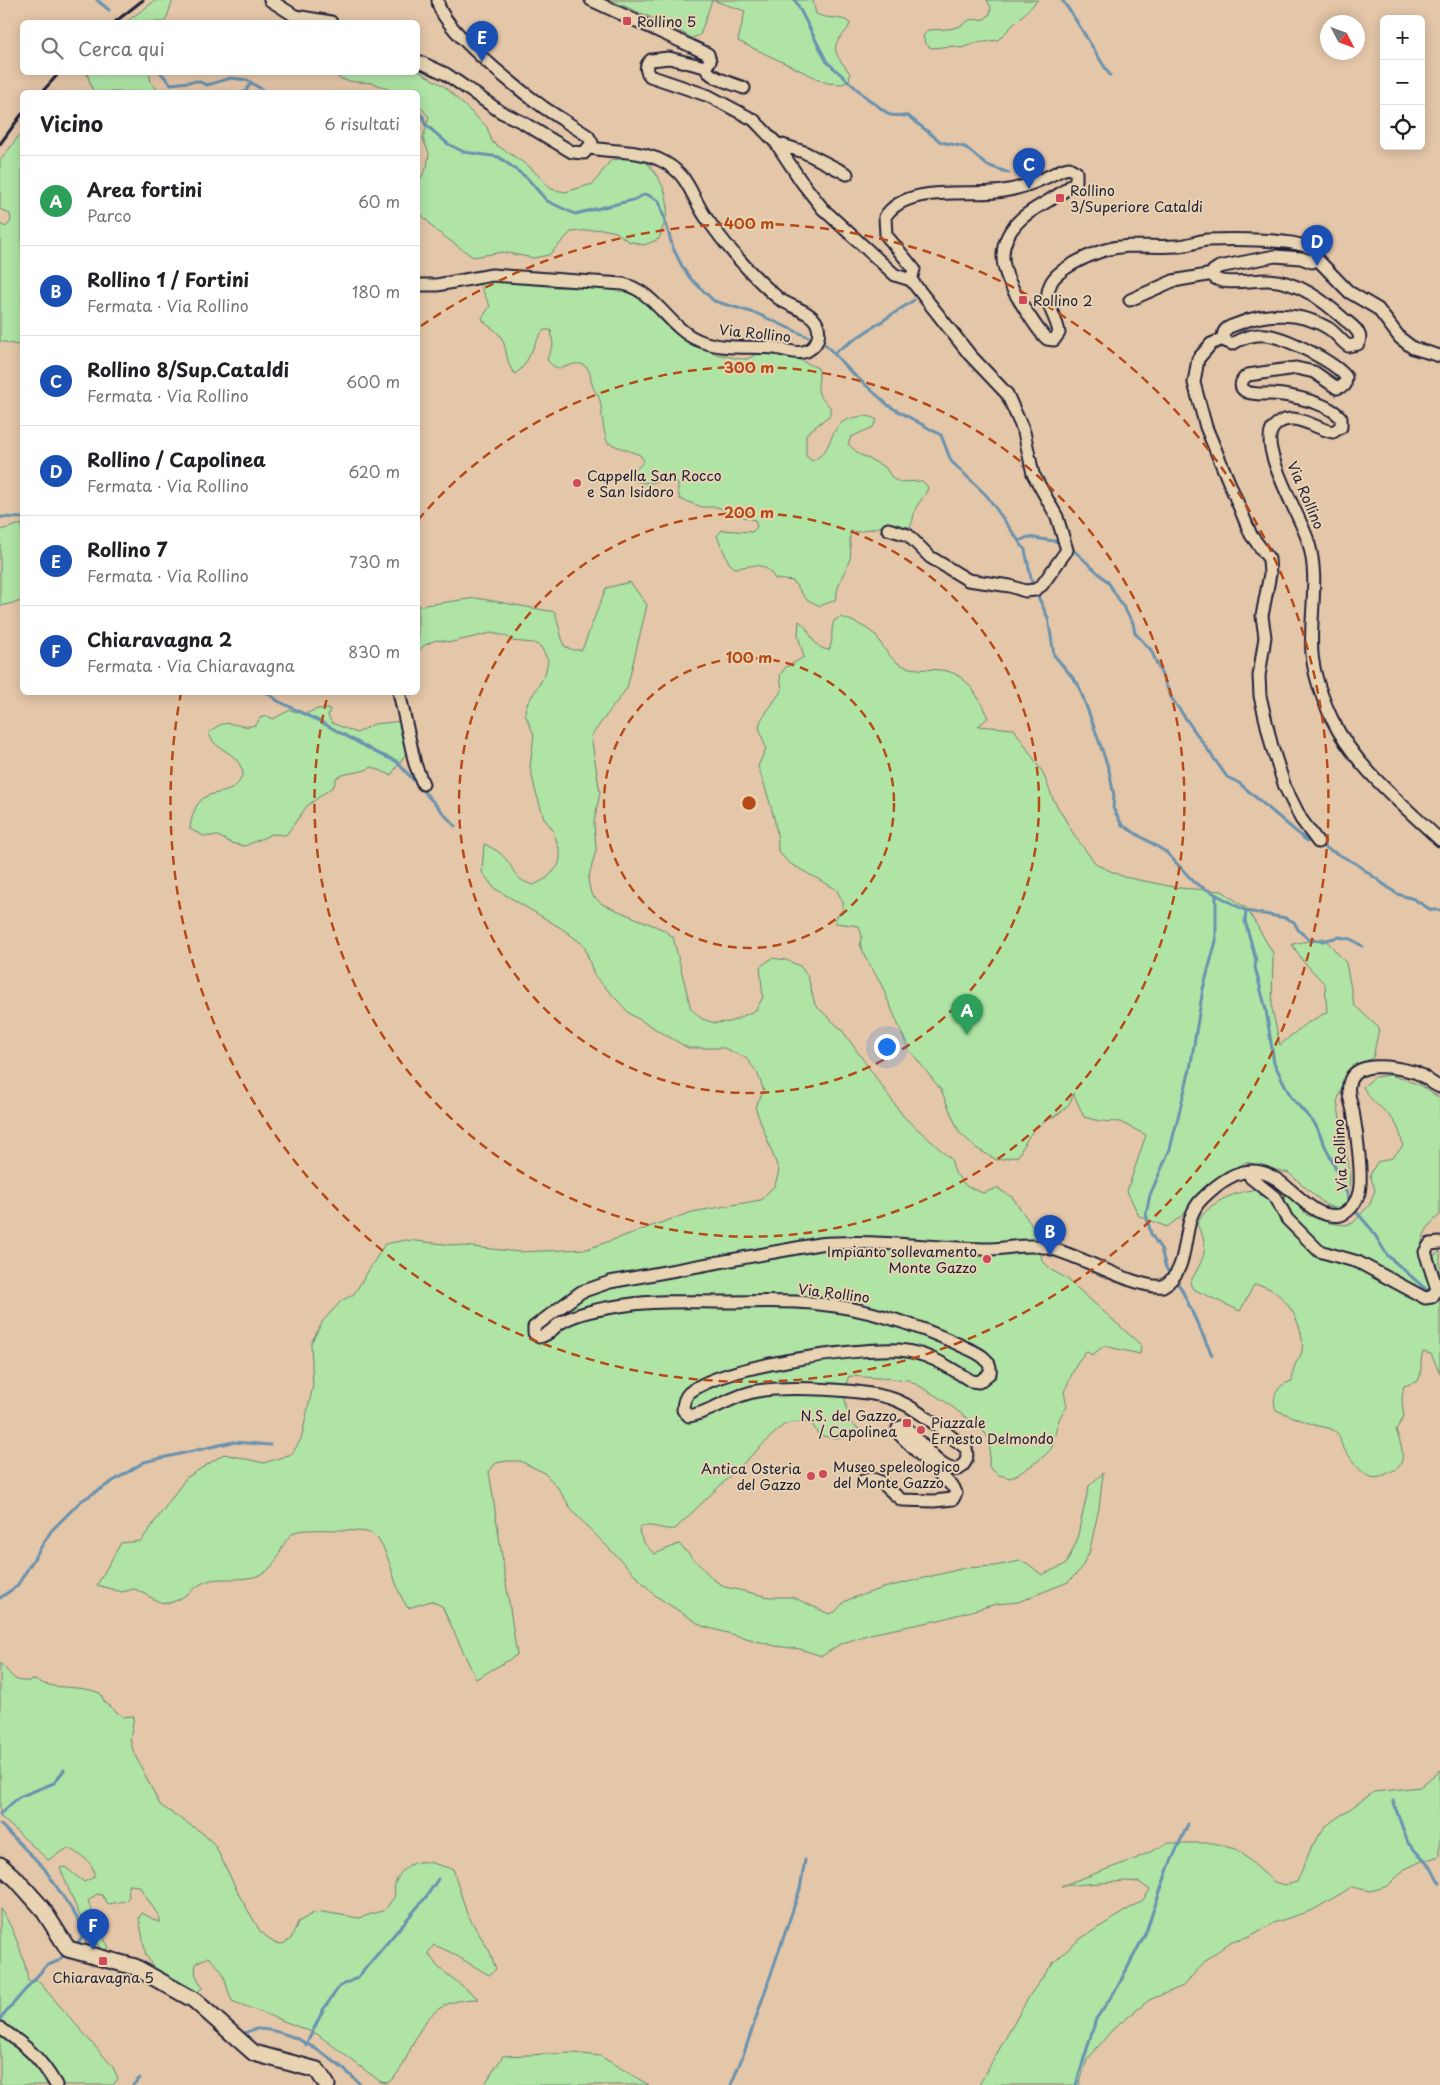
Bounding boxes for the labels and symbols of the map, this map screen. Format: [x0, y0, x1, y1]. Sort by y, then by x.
place label: Rollino 5 [637, 11, 696, 32]
marker: Rollino 5 [621, 15, 633, 27]
north arrow [1320, 15, 1365, 60]
pin: E [466, 21, 498, 62]
pin: C [1013, 148, 1045, 189]
place label: Rollino 3/Superiore Cataldi [1070, 180, 1203, 217]
marker: Rollino 3/Superiore Cataldi [1054, 192, 1066, 204]
text: 400 m [724, 211, 774, 234]
pin: D [1301, 225, 1333, 266]
place label: Rollino 2 [1033, 290, 1092, 311]
marker: Rollino 2 [1017, 294, 1029, 306]
street label: Via Rollino [718, 319, 792, 347]
text: 300 m [724, 355, 774, 378]
street label: Via Rollino [1282, 458, 1330, 532]
place label: Cappella San Rocco e San Isidoro [587, 465, 722, 502]
marker: Cappella San Rocco e San Isidoro [571, 477, 583, 489]
text: 200 m [724, 500, 774, 523]
text: 100 m [726, 645, 772, 668]
centre of rings [740, 794, 758, 812]
pin: A [951, 994, 983, 1035]
your location [874, 1034, 900, 1060]
street label: Via Rollino [1328, 1118, 1352, 1192]
pin: B [1034, 1215, 1066, 1256]
place label: Impianto sollevamento Monte Gazzo [827, 1241, 977, 1278]
marker: Impianto sollevamento Monte Gazzo [981, 1253, 993, 1265]
street label: Via Rollino [797, 1278, 871, 1308]
place label: N.S. del Gazzo / Capolinea [800, 1405, 897, 1442]
place label: Piazzale Ernesto Delmondo [931, 1412, 1054, 1449]
marker: N.S. del Gazzo / Capolinea [901, 1417, 913, 1429]
marker: Piazzale Ernesto Delmondo [915, 1424, 927, 1436]
place label: Museo speleologico del Monte Gazzo [833, 1456, 960, 1493]
place label: Antica Osteria del Gazzo [701, 1458, 801, 1495]
marker: Museo speleologico del Monte Gazzo [817, 1468, 829, 1480]
marker: Antica Osteria del Gazzo [805, 1470, 817, 1482]
pin: F [77, 1909, 109, 1950]
marker: Chiaravagna 5 [97, 1955, 109, 1967]
place label: Chiaravagna 5 [52, 1967, 154, 1988]

